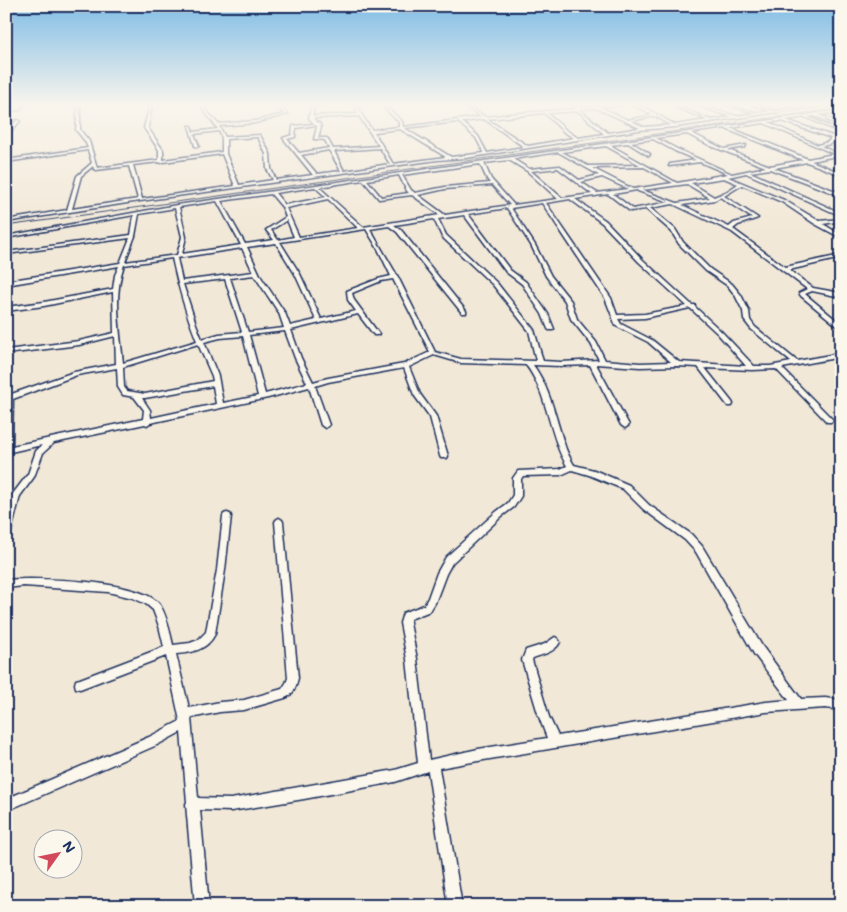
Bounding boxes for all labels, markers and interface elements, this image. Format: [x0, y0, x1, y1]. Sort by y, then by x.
north arrow [32, 830, 82, 880]
text: N [58, 837, 80, 856]

